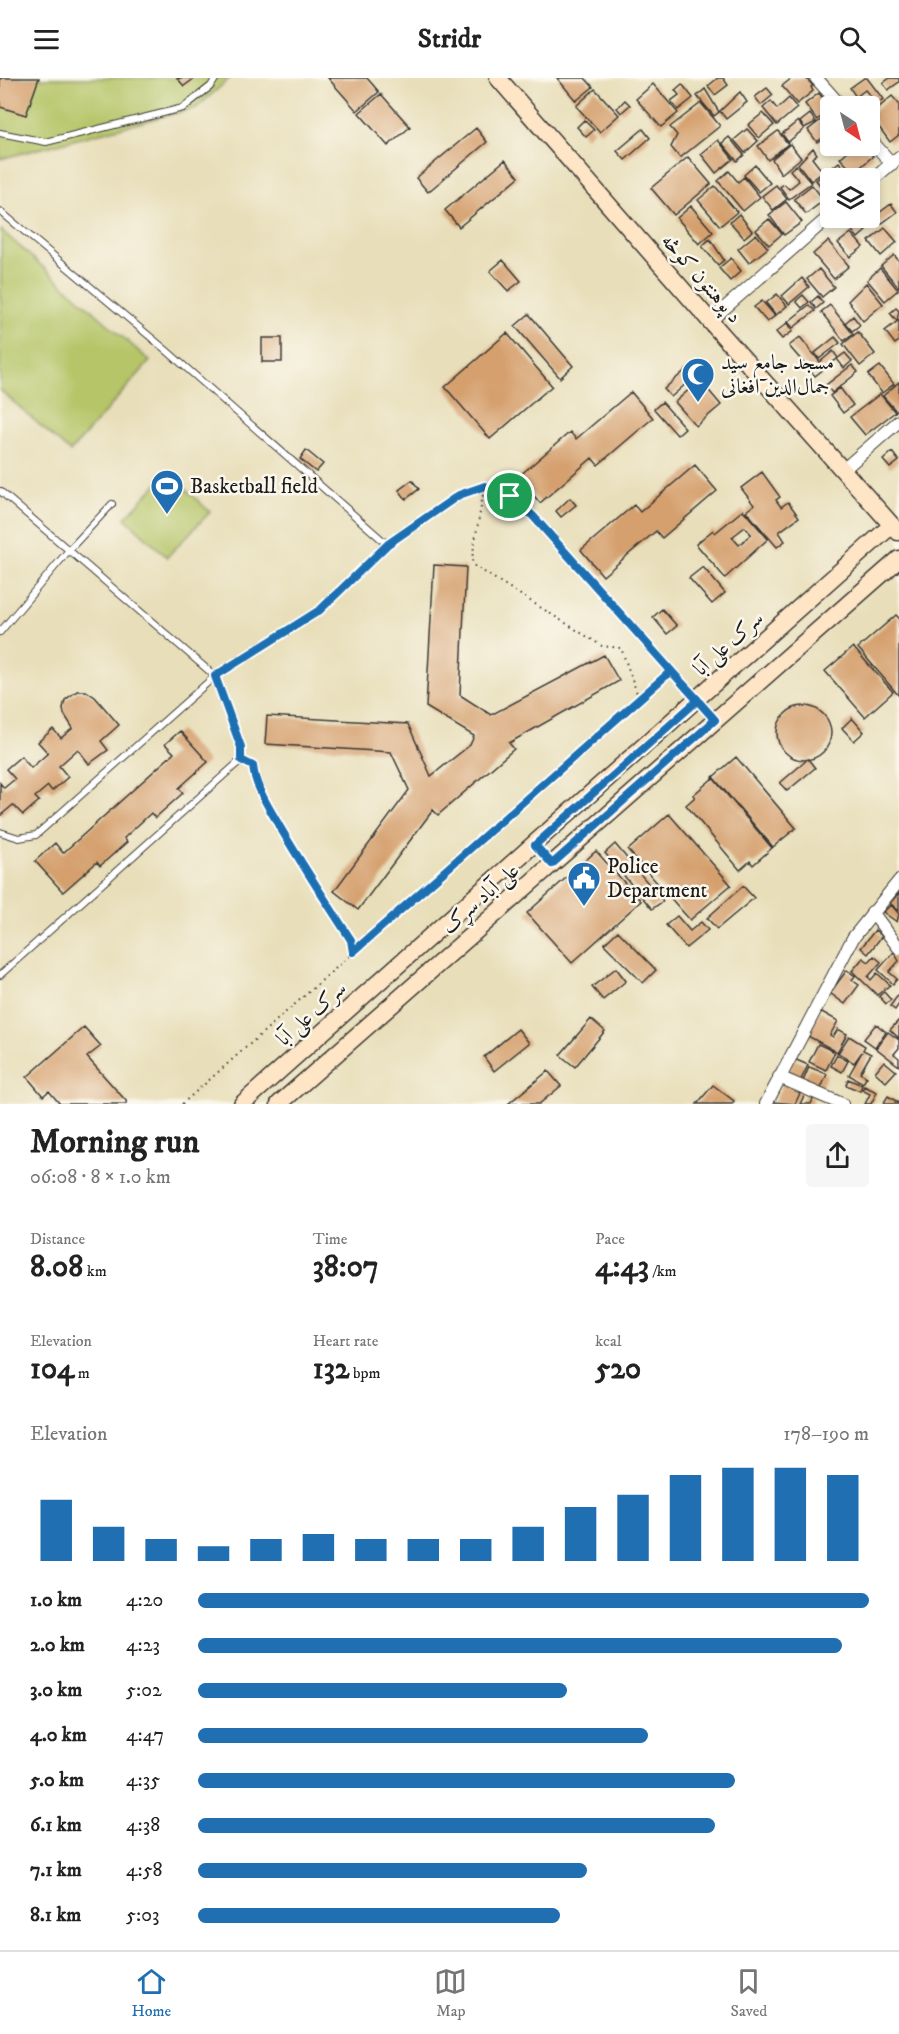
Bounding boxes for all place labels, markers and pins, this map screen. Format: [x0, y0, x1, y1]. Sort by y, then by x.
place label: مسجد جامع سید جمال‌الدین افغانی [721, 350, 834, 400]
mosque icon: مسجد جامع سید جمال‌الدین افغانی [680, 356, 716, 403]
sports icon: Basketball field [149, 468, 185, 515]
pin [484, 470, 535, 521]
place label: Basketball field [190, 474, 319, 500]
place label: Police Department [607, 854, 708, 904]
public building icon: Police Department [566, 860, 602, 907]

